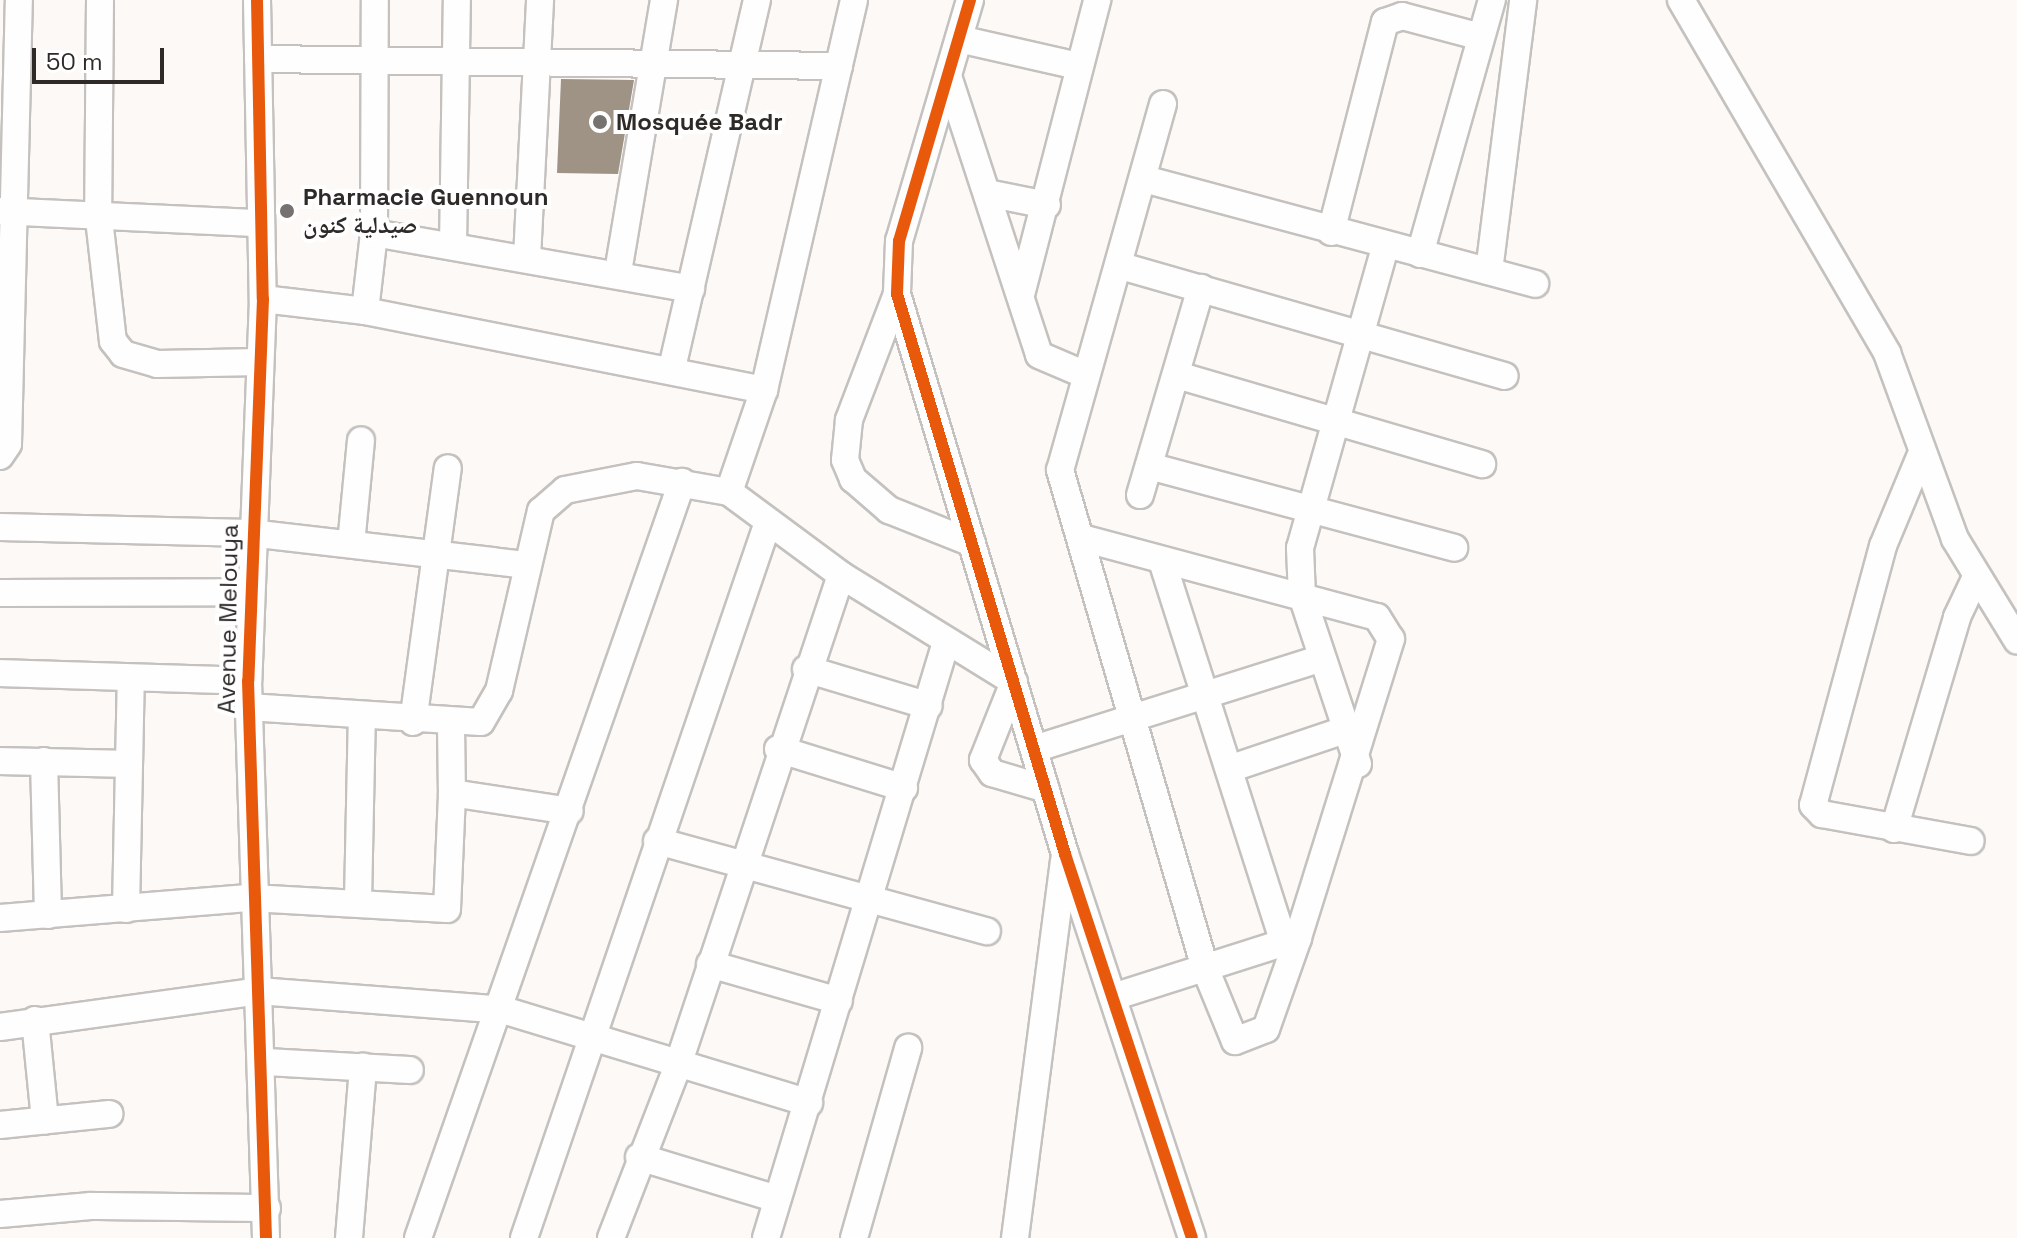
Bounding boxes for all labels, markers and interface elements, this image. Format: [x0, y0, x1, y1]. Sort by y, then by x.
scale bar [36, 32, 168, 82]
text: 50 m [46, 46, 103, 77]
place label: Mosquée Badr [616, 108, 783, 136]
marker: Mosquée Badr [591, 113, 609, 131]
place label: Pharmacie Guennoun صيدلية كنون [303, 183, 549, 239]
marker: Pharmacie Guennoun صيدلية كنون [278, 202, 296, 220]
street label: Avenue Melouya [212, 524, 244, 714]

